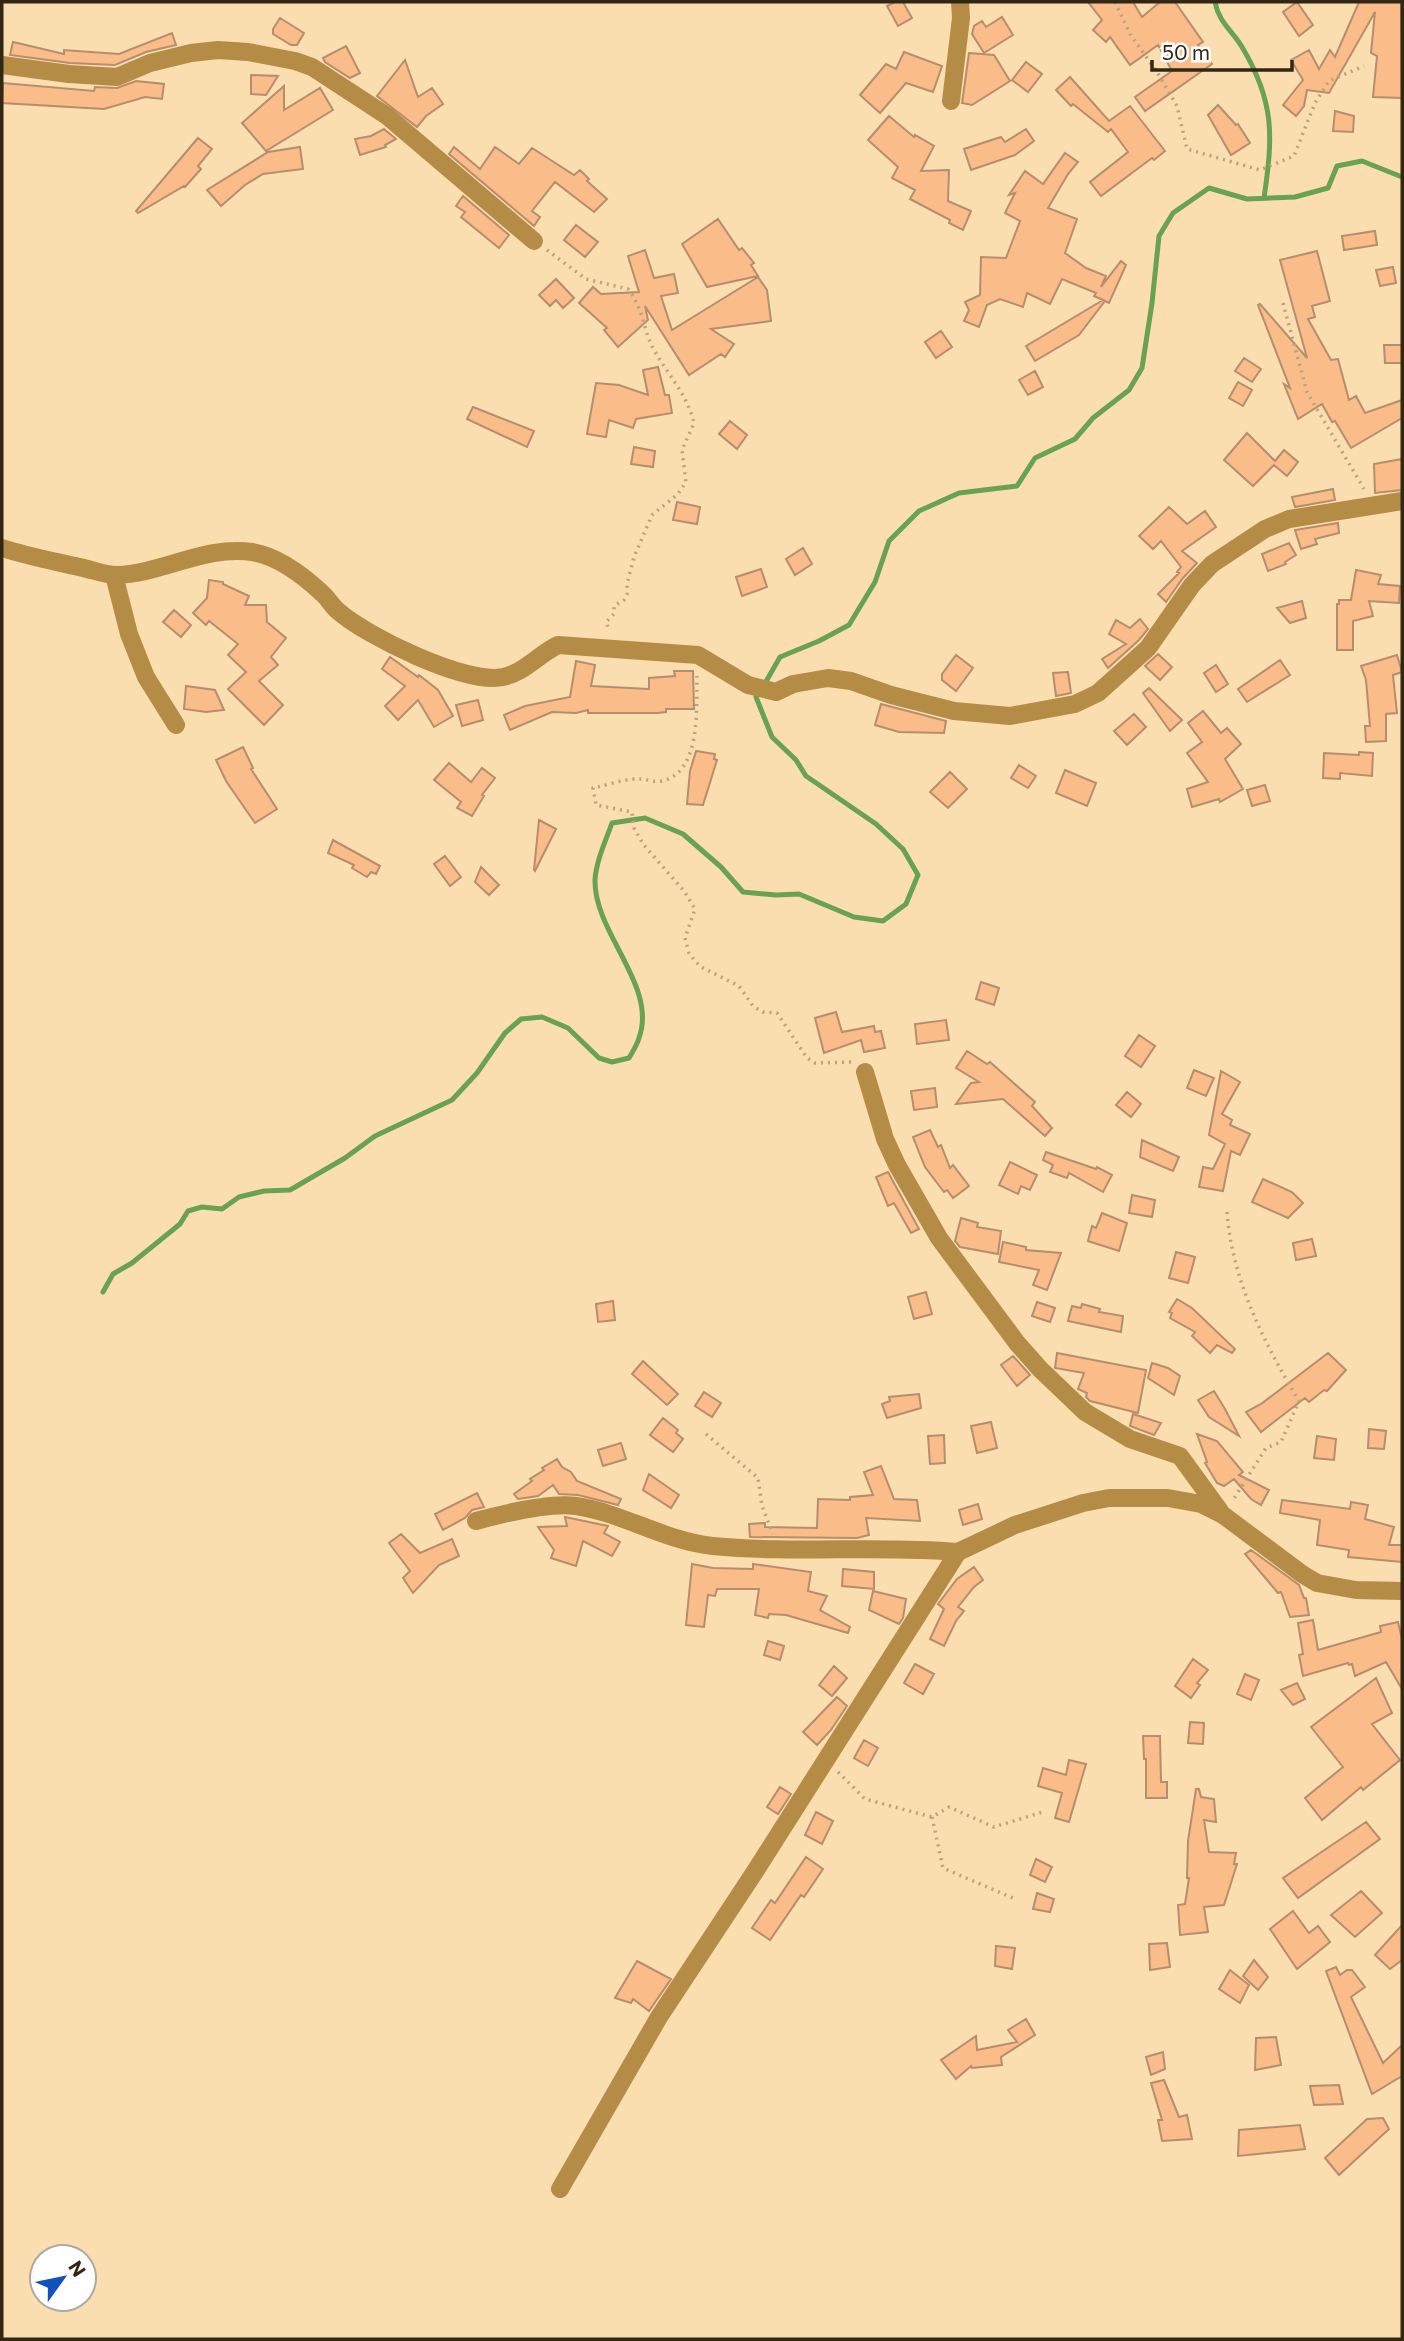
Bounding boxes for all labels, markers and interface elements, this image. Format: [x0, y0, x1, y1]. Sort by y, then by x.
scale bar [1152, 28, 1292, 72]
text: 50 m [1162, 39, 1210, 64]
north arrow [28, 2243, 98, 2313]
text: N [64, 2256, 91, 2281]

